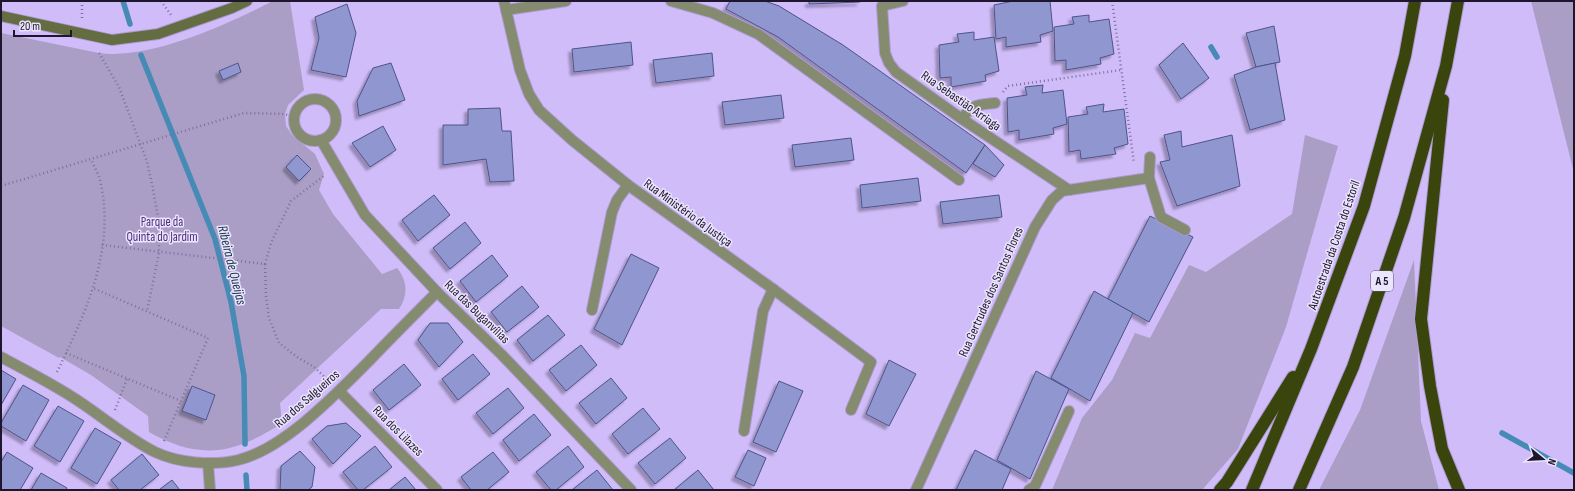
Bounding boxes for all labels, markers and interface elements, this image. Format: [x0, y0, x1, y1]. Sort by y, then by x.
scale bar [14, 12, 71, 38]
text: 20 m [20, 19, 40, 34]
street label: Rua Sebastião Arriaga [918, 68, 1004, 134]
street label: Rua Ministério da Justiça [641, 175, 735, 251]
street label: Autoestrada da Costa do Estoril [1304, 178, 1364, 313]
park label: Parque da Quinta do Jardim [126, 214, 198, 245]
water label: Ribeira de Queijas [214, 224, 250, 306]
street label: Rua Gertrudes dos Santos Flores [955, 224, 1027, 359]
road number: A 5 [1371, 271, 1393, 291]
street label: Rua das Buganvílias [441, 277, 513, 347]
street label: Rua dos Salgueiros [271, 366, 343, 432]
street label: Rua dos Lilazes [369, 402, 427, 460]
north arrow [1523, 439, 1563, 479]
text: N [1545, 457, 1559, 467]

